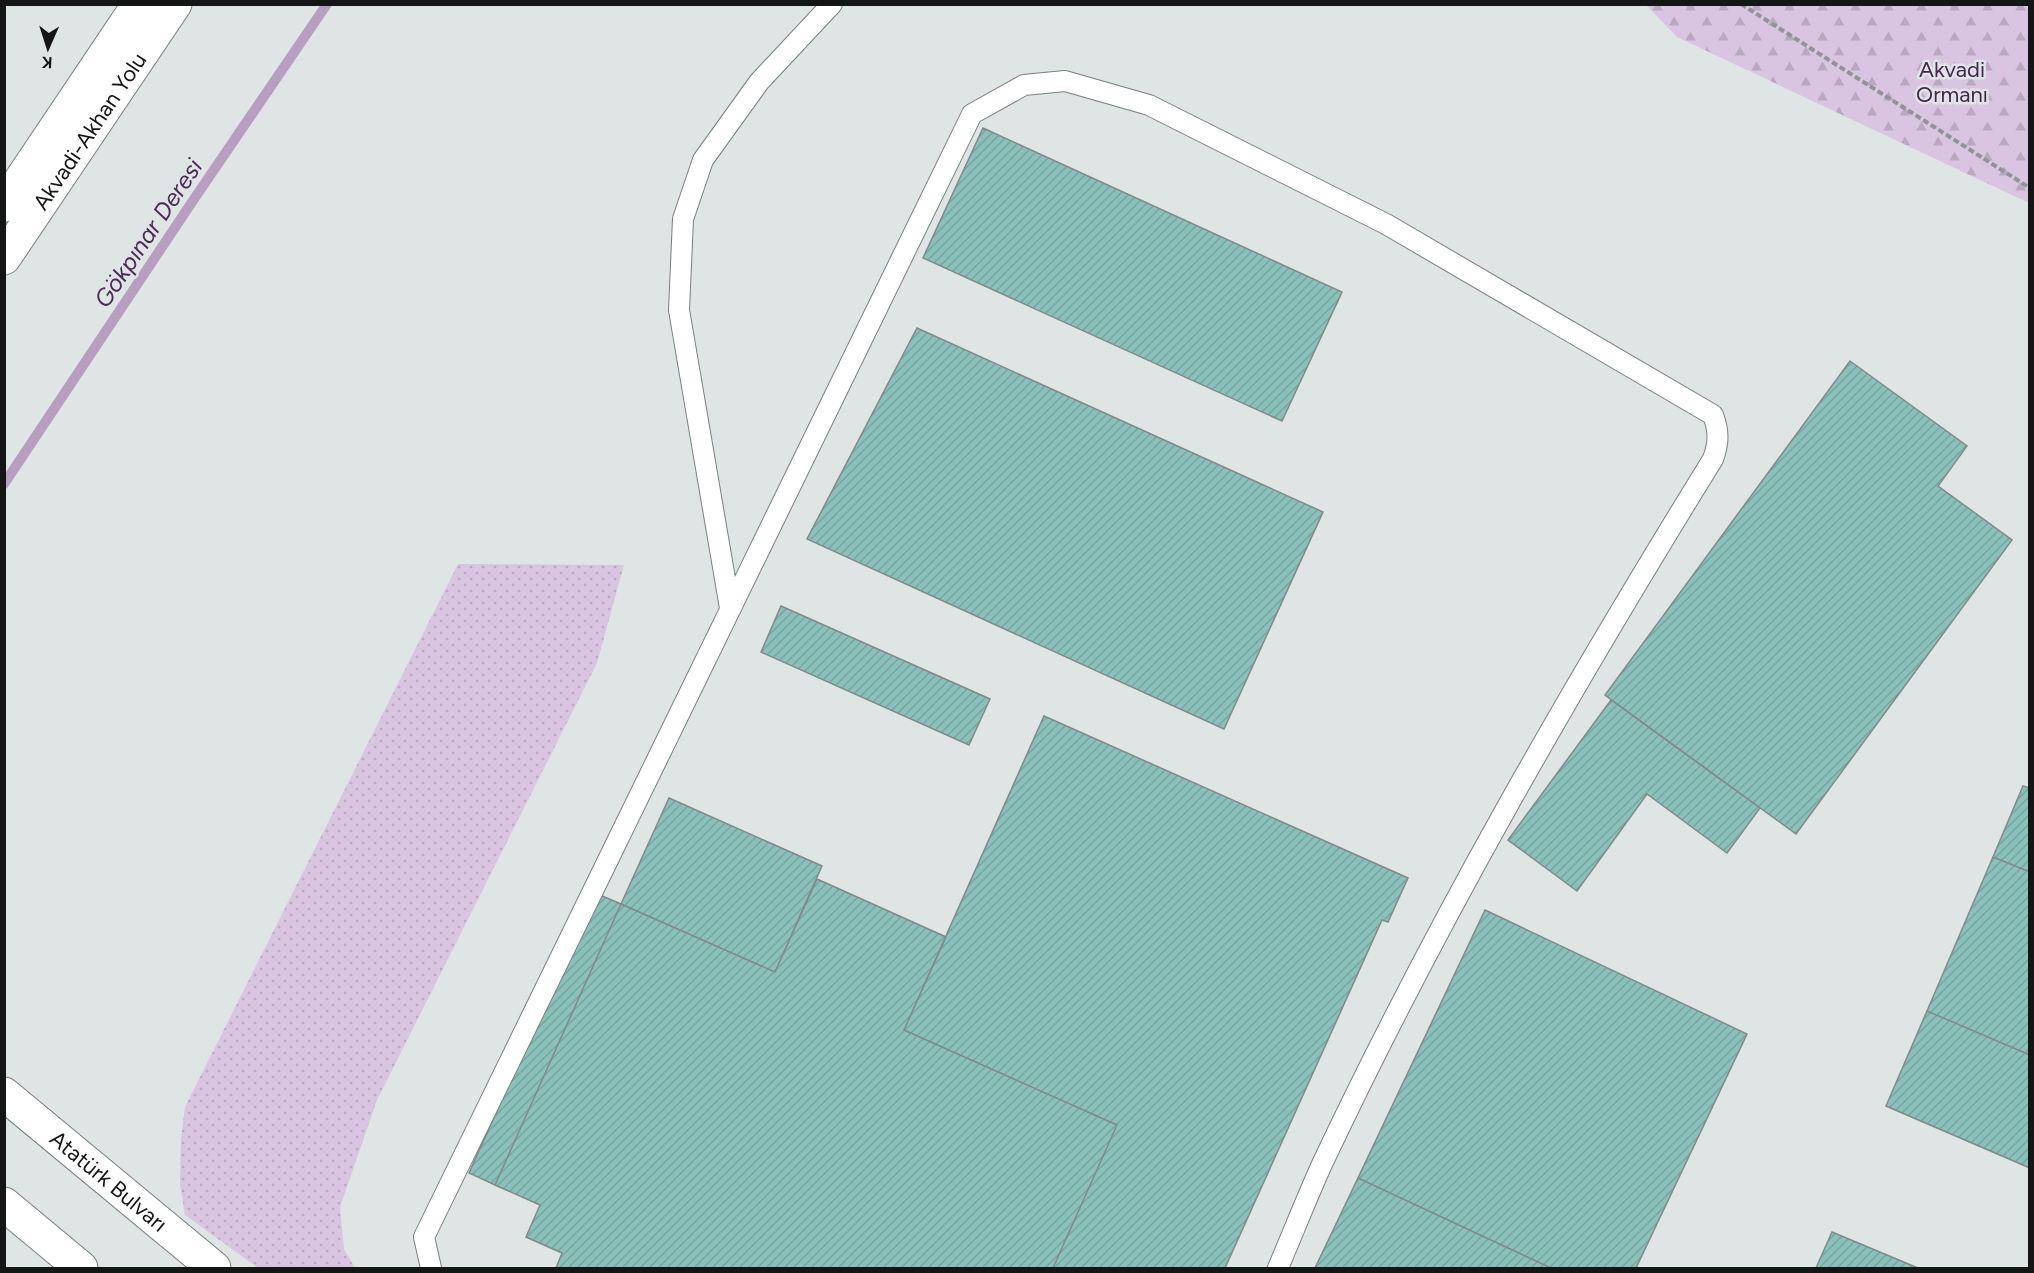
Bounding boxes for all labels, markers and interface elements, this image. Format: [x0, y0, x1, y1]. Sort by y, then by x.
north arrow [18, 18, 78, 78]
street label: Akvadi-Akhan Yolu [27, 47, 152, 215]
text: K [41, 53, 53, 72]
park label: Akvadi Ormanı [1916, 56, 1988, 108]
water label: Gökpınar Deresi [88, 153, 209, 313]
street label: Atatürk Bulvarı [45, 1124, 173, 1237]

